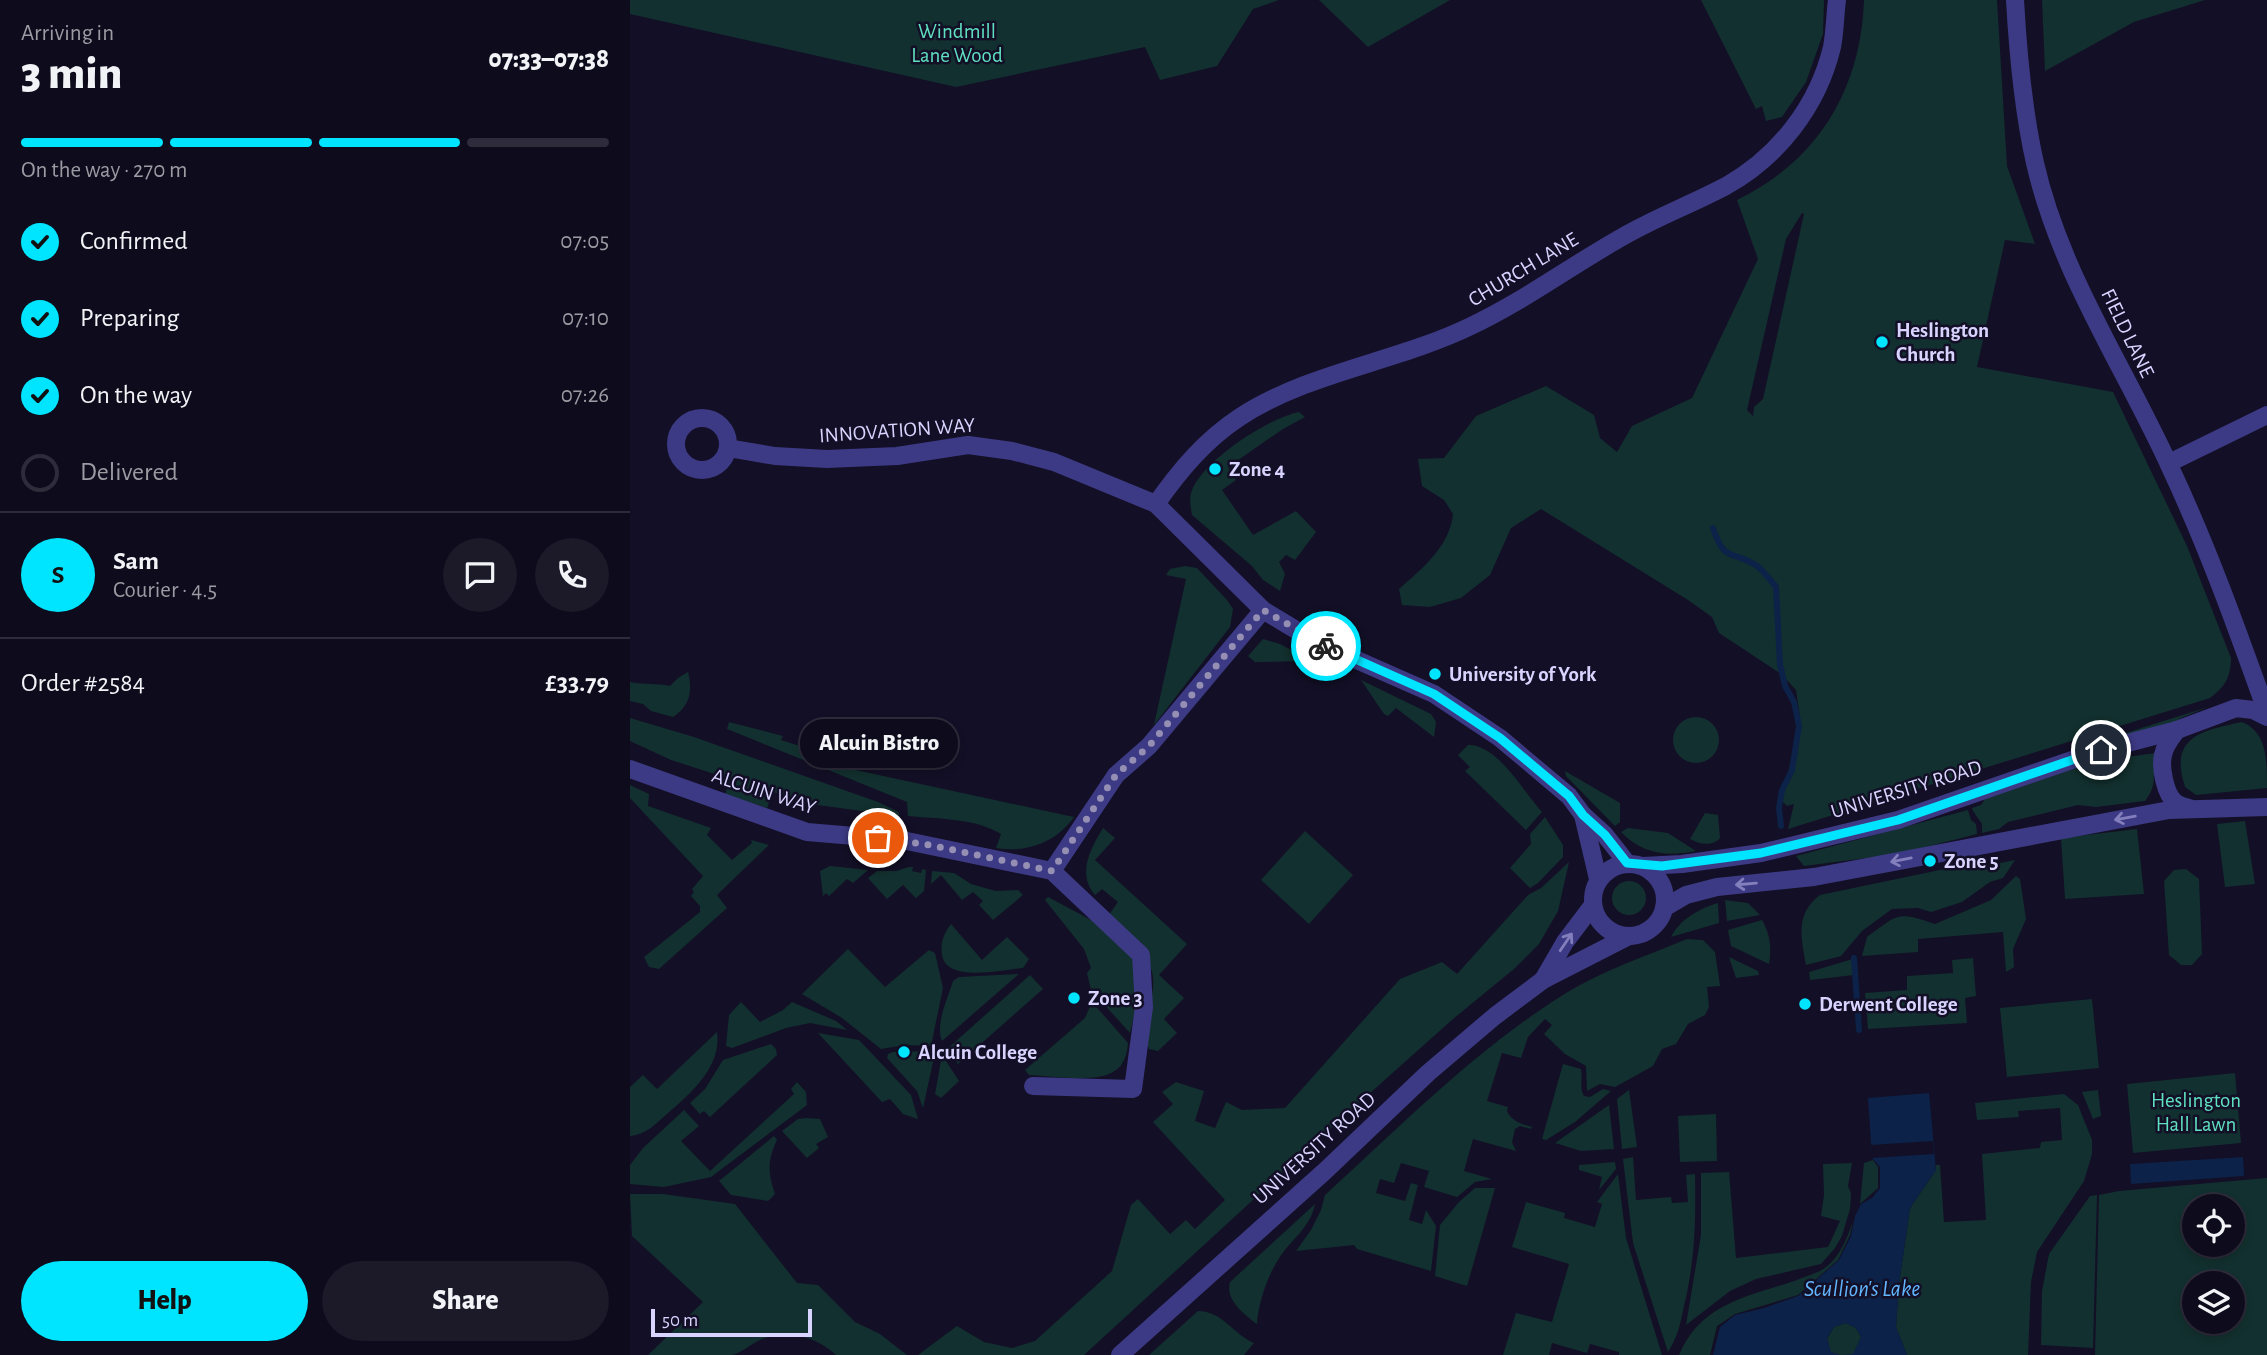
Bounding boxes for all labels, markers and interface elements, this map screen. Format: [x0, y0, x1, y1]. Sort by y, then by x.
park label: Windmill Lane Wood [911, 21, 1003, 66]
text: Arriving in [21, 22, 114, 45]
text: 07:33–07:38 [488, 46, 609, 72]
text: 3 min [21, 51, 122, 97]
text: On the way · 270 m [21, 159, 188, 182]
icon: check [21, 223, 59, 261]
text: Confirmed [80, 228, 188, 254]
street label: CHURCH LANE [1465, 229, 1582, 310]
text: 07:05 [560, 230, 609, 253]
street label: FIELD LANE [2097, 285, 2158, 381]
icon: check [21, 300, 59, 338]
text: Preparing [80, 305, 179, 331]
text: 07:10 [562, 307, 609, 330]
place label: Heslington Church [1896, 320, 1989, 365]
marker: Heslington Church [1874, 334, 1890, 350]
icon: check [21, 377, 59, 415]
text: On the way [80, 382, 192, 408]
text: 07:26 [561, 384, 609, 407]
street label: INNOVATION WAY [818, 415, 976, 446]
text: Delivered [80, 459, 178, 485]
place label: Zone 4 [1229, 459, 1285, 480]
marker: Zone 4 [1207, 461, 1223, 477]
button: chat [443, 538, 517, 612]
button: phone [535, 538, 609, 612]
text: Sam [113, 548, 159, 574]
text: S [52, 562, 64, 588]
text: Courier · 4.5 [113, 579, 217, 602]
courier [1291, 611, 1361, 681]
icon: bike [1307, 627, 1345, 665]
place label: University of York [1449, 664, 1597, 685]
marker: University of York [1427, 666, 1443, 682]
text: Order #2584 [21, 670, 145, 696]
text: £33.79 [545, 670, 609, 696]
callout: Alcuin Bistro [799, 719, 957, 768]
pin [2071, 720, 2131, 780]
icon: home [2082, 731, 2120, 769]
text: Alcuin Bistro [819, 732, 939, 755]
street label: UNIVERSITY ROAD [1828, 757, 1984, 822]
street label: ALCUIN WAY [709, 765, 819, 818]
pin [848, 808, 908, 868]
one-way arrow [2114, 812, 2137, 826]
icon: bag [859, 819, 897, 857]
place label: Zone 5 [1944, 851, 1999, 872]
marker: Zone 5 [1922, 853, 1938, 869]
one-way arrow [1890, 854, 1913, 868]
one-way arrow [1735, 878, 1757, 891]
one-way arrow [1559, 932, 1573, 952]
place label: Zone 3 [1088, 988, 1143, 1009]
marker: Zone 3 [1066, 990, 1082, 1006]
place label: Derwent College [1819, 994, 1958, 1015]
marker: Derwent College [1797, 996, 1813, 1012]
place label: Alcuin College [918, 1042, 1037, 1063]
marker: Alcuin College [896, 1044, 912, 1060]
street label: UNIVERSITY ROAD [1249, 1088, 1380, 1209]
park label: Heslington Hall Lawn [2151, 1090, 2241, 1135]
map controls [2182, 1194, 2245, 1334]
button: locate [2182, 1194, 2245, 1257]
button: Help [21, 1261, 308, 1341]
button: Share [322, 1261, 609, 1341]
button: layers [2182, 1271, 2245, 1334]
water label: Scullion's Lake [1804, 1278, 1920, 1301]
scale bar [651, 1306, 812, 1338]
text: 50 m [662, 1311, 698, 1330]

